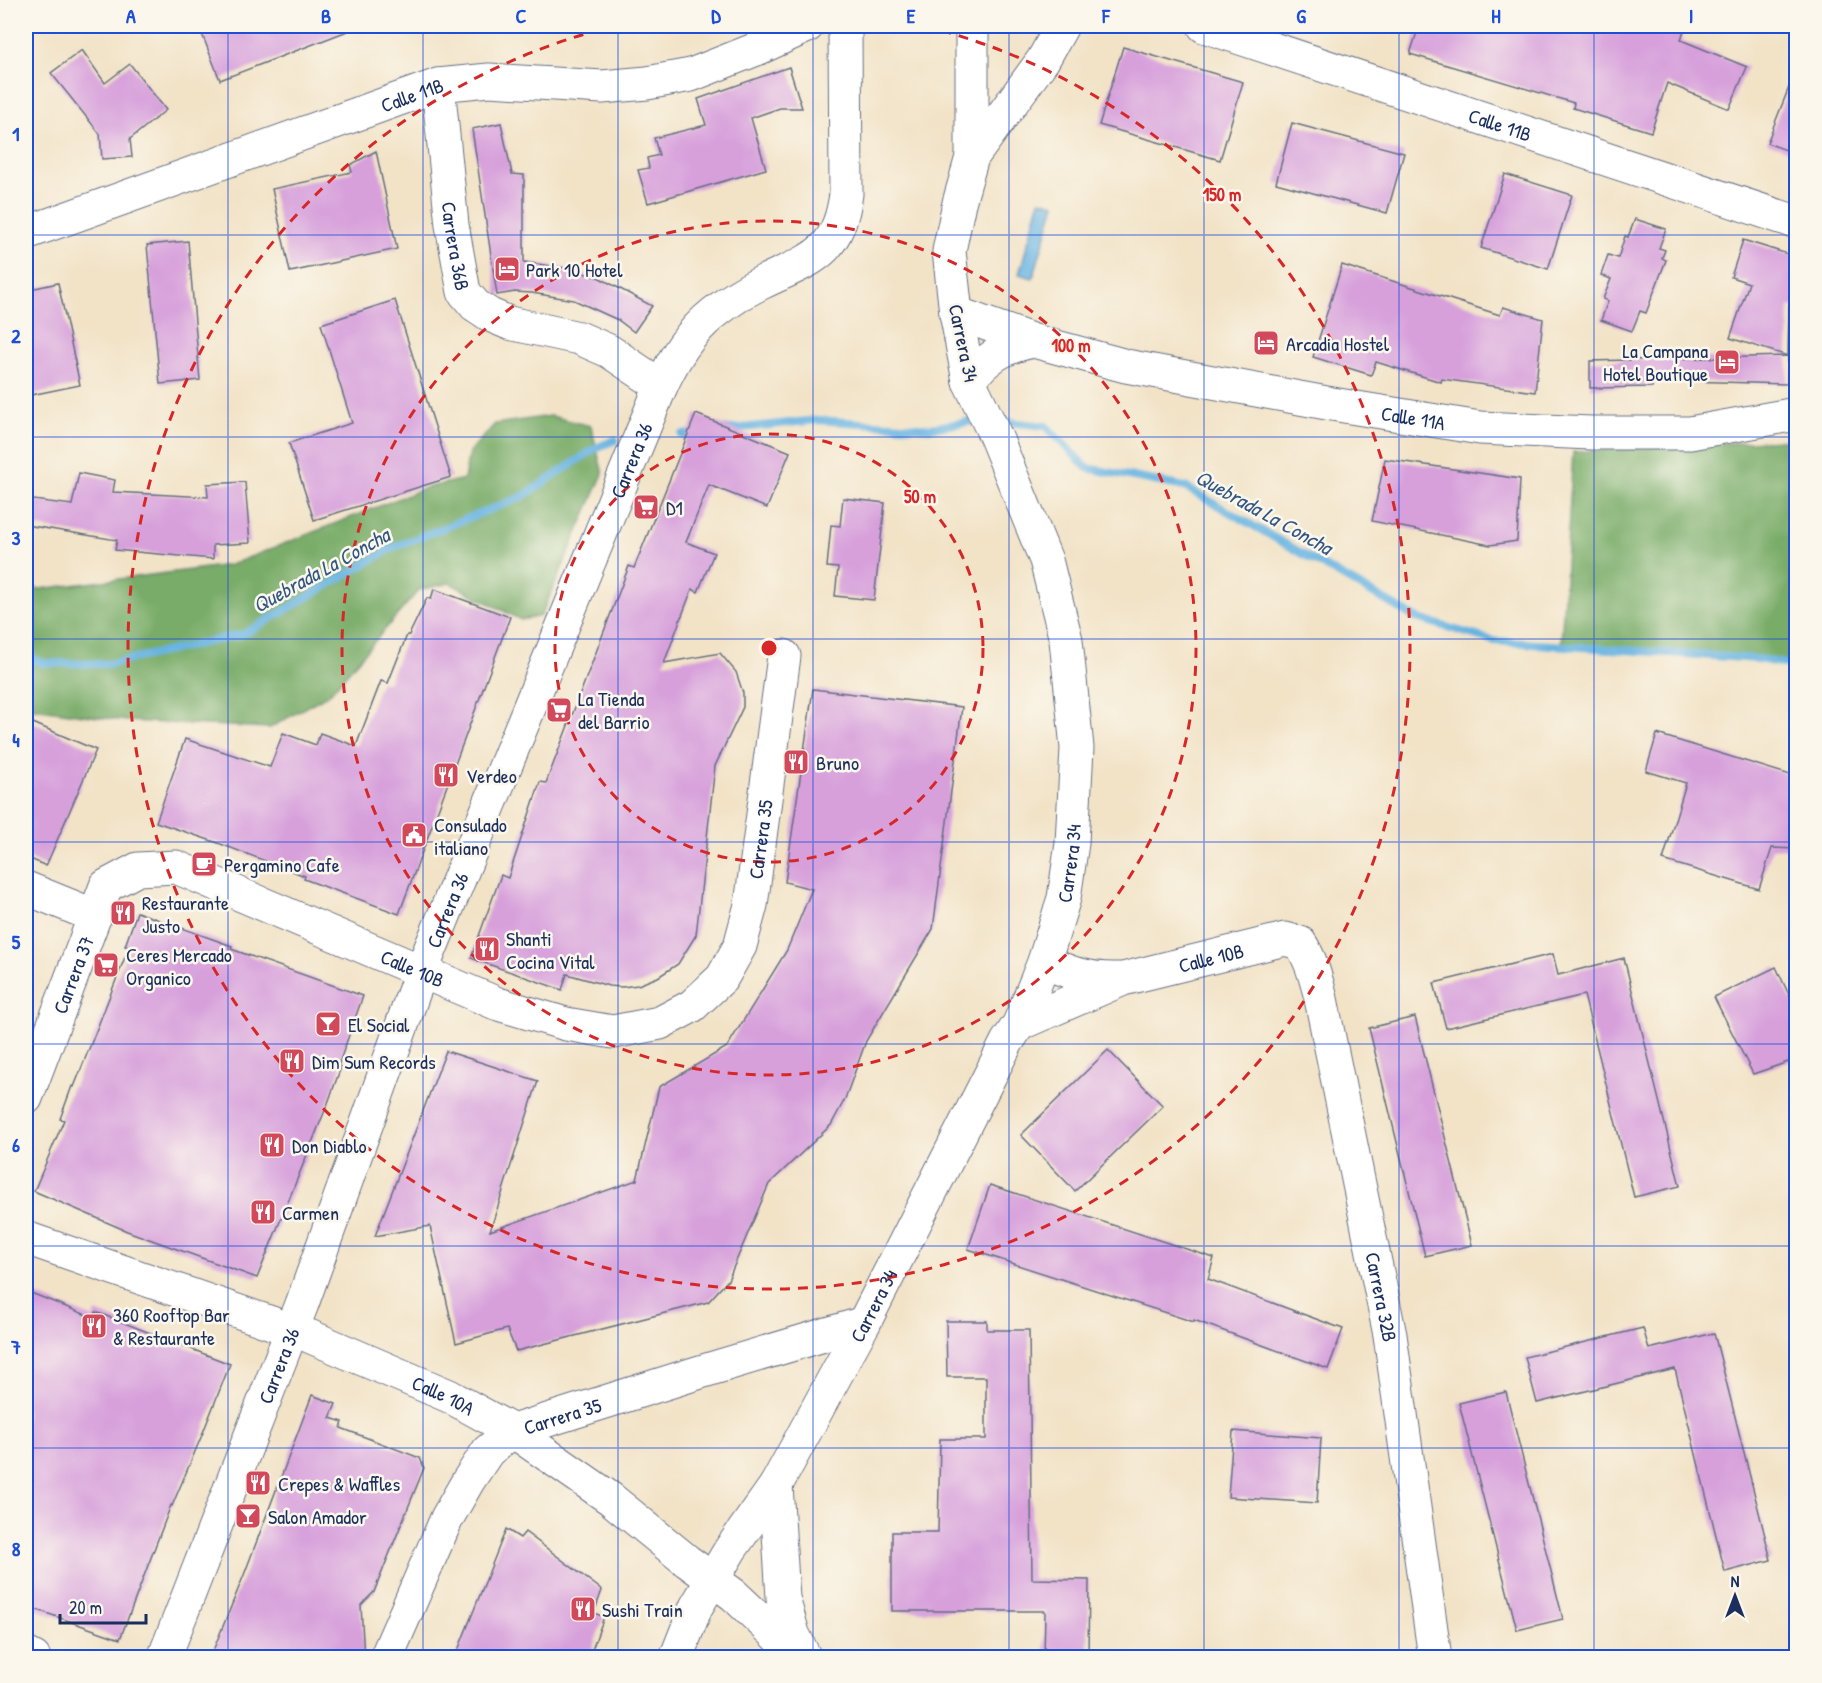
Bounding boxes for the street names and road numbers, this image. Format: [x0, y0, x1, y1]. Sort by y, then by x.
street label: Calle 11B [377, 71, 447, 118]
street label: Calle 11B [1465, 101, 1535, 147]
street label: Carrera 36B [436, 200, 477, 292]
street label: Carrera 34 [943, 302, 985, 384]
street label: Calle 11A [1379, 399, 1447, 436]
street label: Carrera 36 [603, 418, 658, 502]
street label: Carrera 35 [741, 797, 778, 881]
street label: Carrera 34 [1050, 823, 1086, 904]
street label: Carrera 36 [419, 868, 474, 951]
street label: Carrera 37 [46, 932, 100, 1017]
street label: Calle 10B [1176, 936, 1247, 978]
street label: Calle 10B [377, 942, 448, 993]
street label: Carrera 32B [1360, 1250, 1404, 1343]
street label: Carrera 34 [843, 1264, 903, 1347]
street label: Carrera 36 [251, 1324, 305, 1407]
street label: Calle 10A [408, 1368, 480, 1421]
street label: Carrera 35 [520, 1390, 605, 1440]

